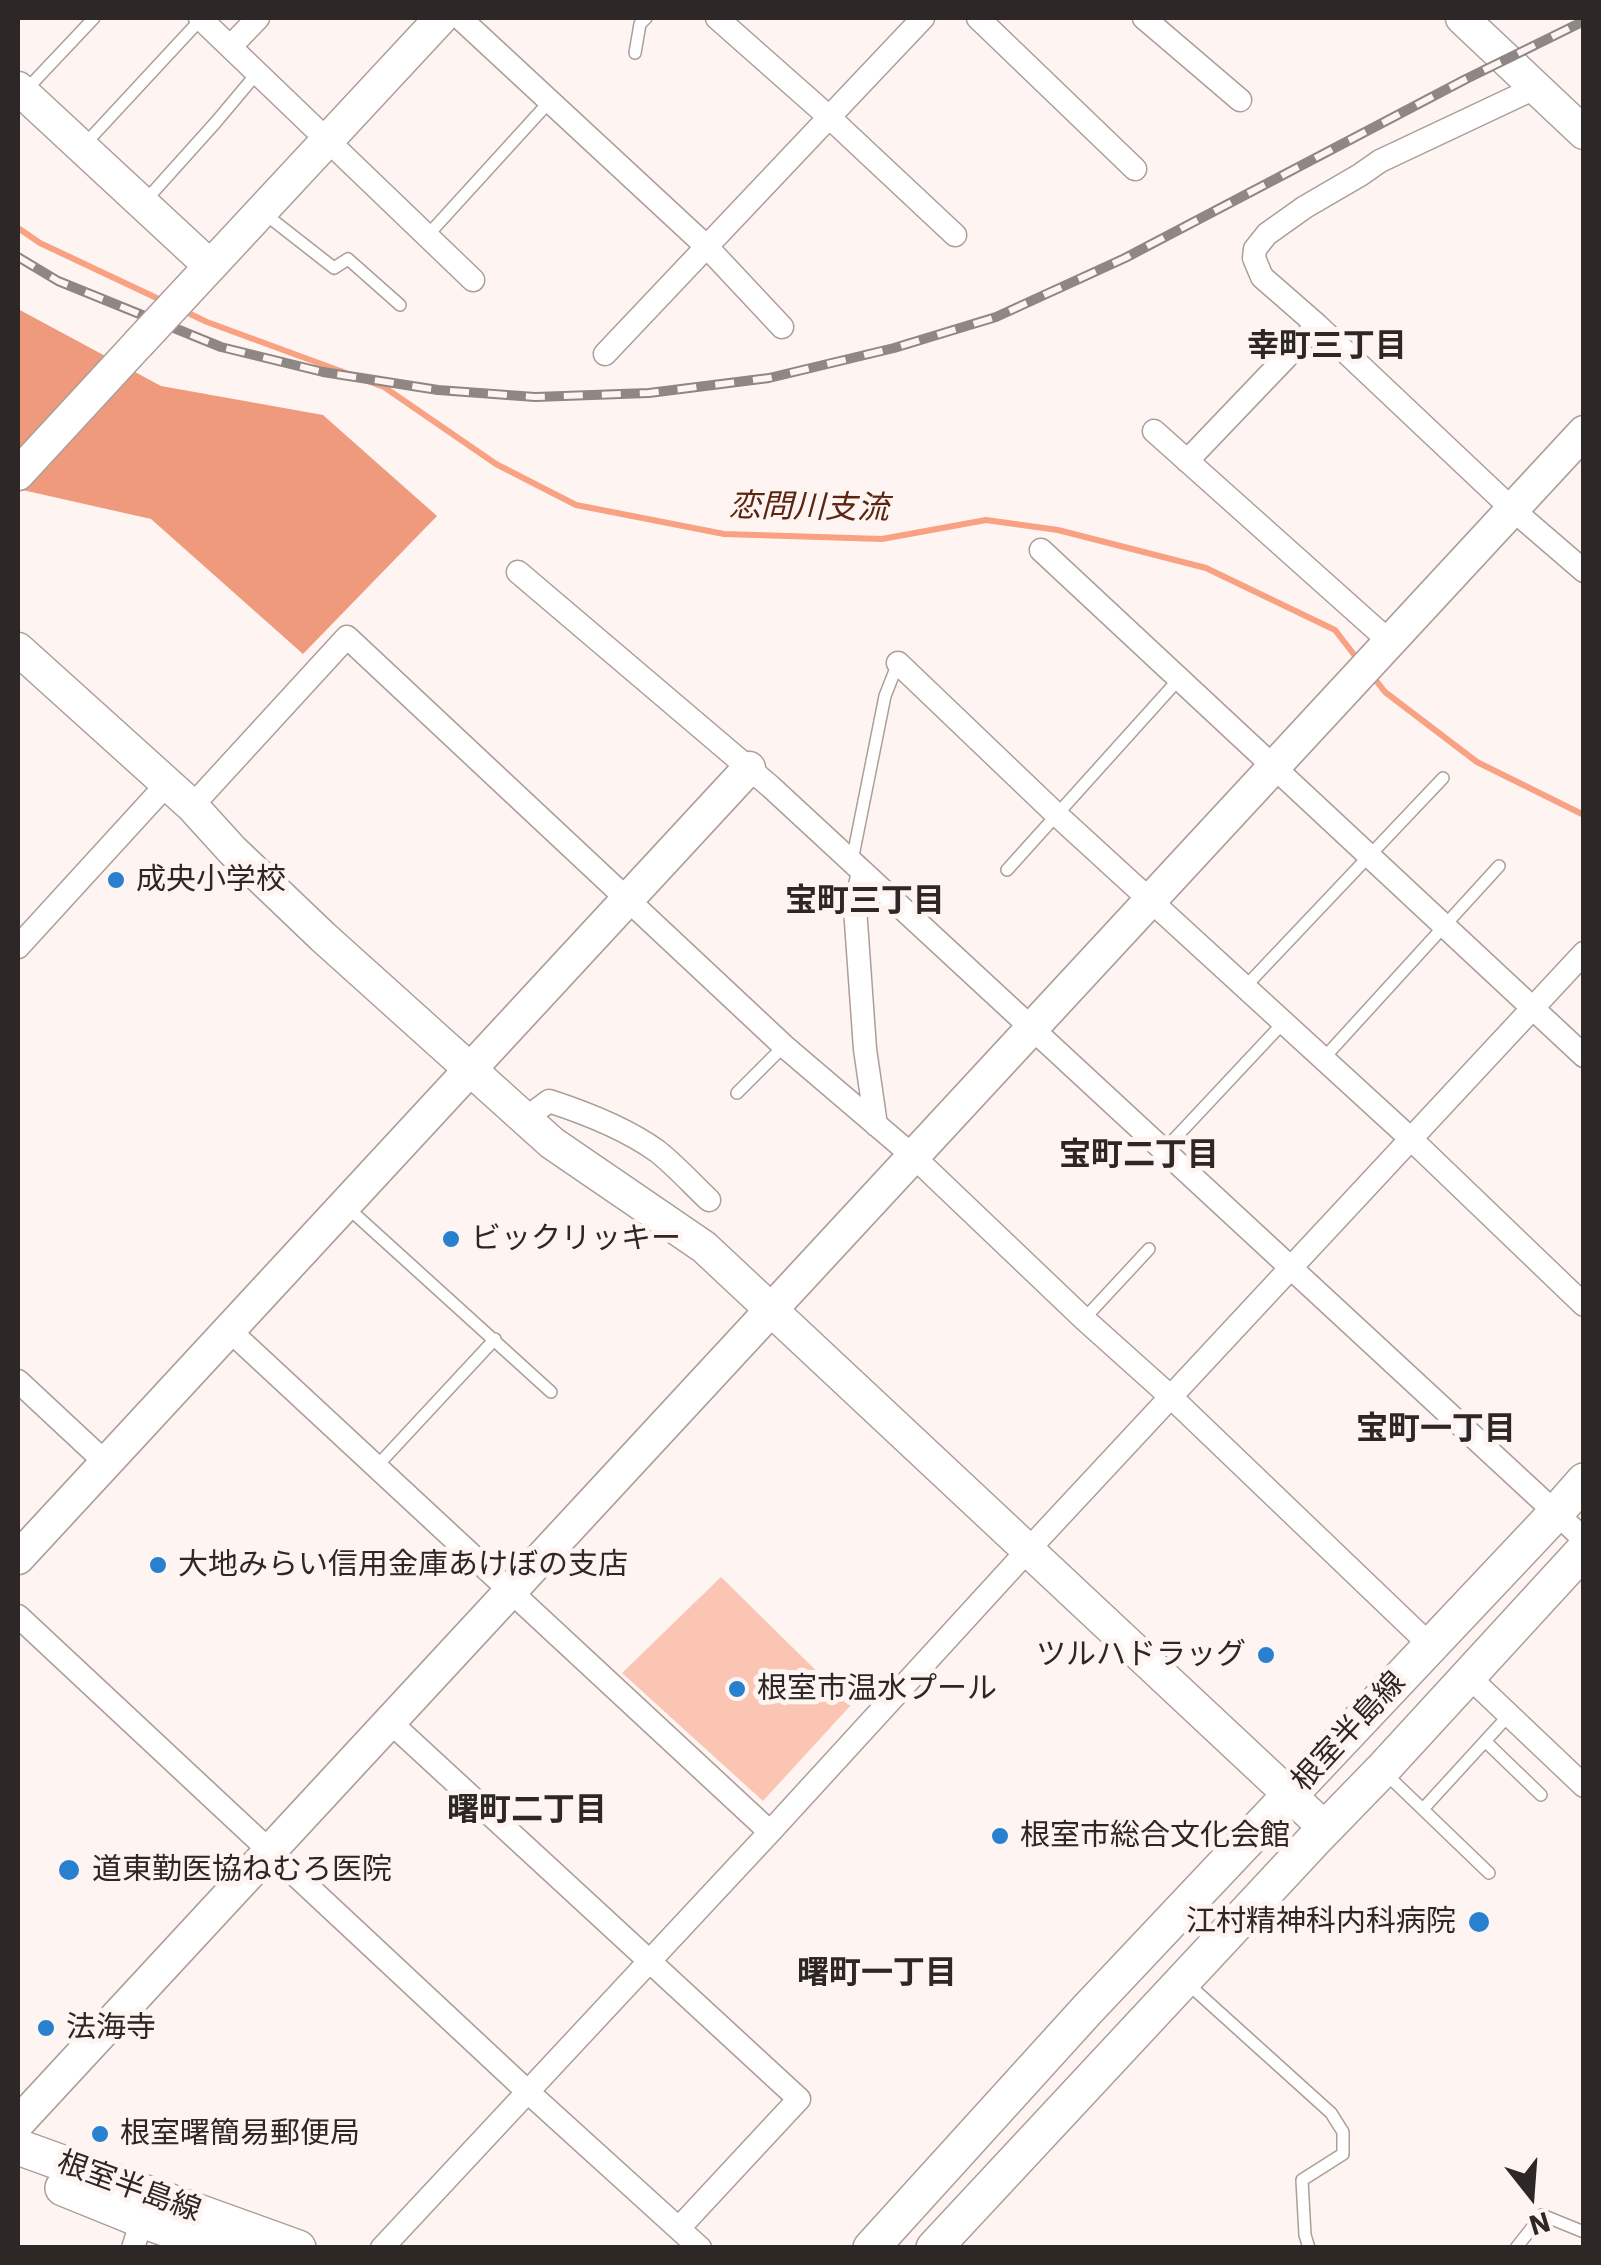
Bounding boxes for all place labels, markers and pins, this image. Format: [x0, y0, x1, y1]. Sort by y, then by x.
place label: 成央小学校 [136, 862, 286, 898]
marker: 成央小学校 [105, 869, 127, 891]
place label: ビックリッキー [471, 1221, 681, 1257]
marker: ビックリッキー [440, 1228, 462, 1250]
place label: 大地みらい信用金庫あけぼの支店 [178, 1547, 628, 1583]
marker: 大地みらい信用金庫あけぼの支店 [147, 1554, 169, 1576]
place label: ツルハドラッグ [1036, 1637, 1246, 1673]
marker: ツルハドラッグ [1255, 1644, 1277, 1666]
place label: 根室市温水プール [757, 1671, 997, 1707]
marker: 根室市温水プール [726, 1678, 748, 1700]
place label: 根室市総合文化会館 [1020, 1818, 1290, 1854]
marker: 根室市総合文化会館 [989, 1825, 1011, 1847]
place label: 道東勤医協ねむろ医院 [92, 1852, 392, 1888]
marker: 道東勤医協ねむろ医院 [56, 1857, 82, 1883]
place label: 江村精神科内科病院 [1186, 1904, 1456, 1940]
marker: 江村精神科内科病院 [1466, 1909, 1492, 1935]
place label: 法海寺 [66, 2010, 156, 2046]
marker: 法海寺 [35, 2017, 57, 2039]
place label: 根室曙簡易郵便局 [120, 2116, 360, 2152]
marker: 根室曙簡易郵便局 [89, 2123, 111, 2145]

